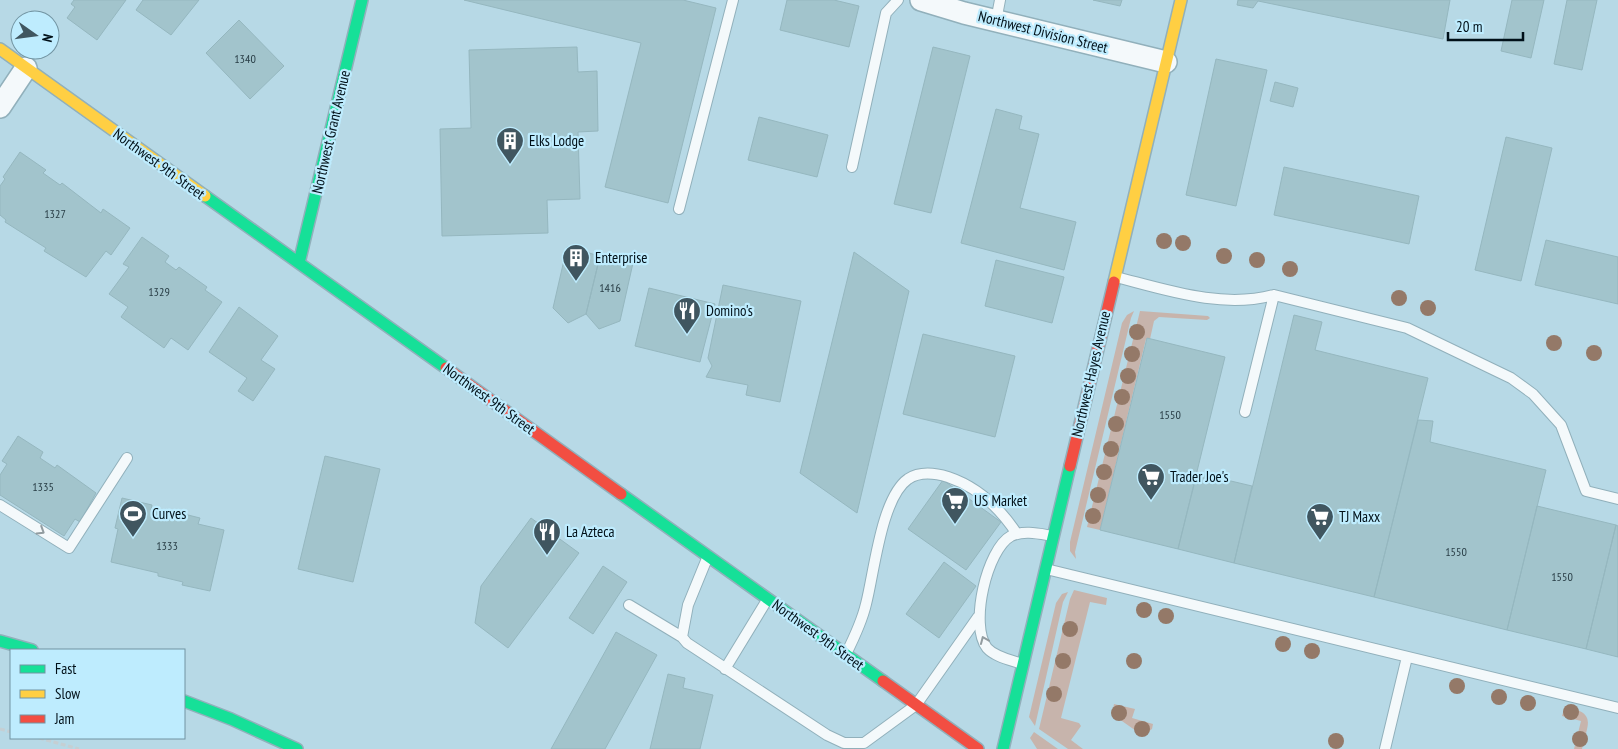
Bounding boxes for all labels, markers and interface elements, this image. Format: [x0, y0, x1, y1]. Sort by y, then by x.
street label: Northwest Division Street [976, 6, 1110, 57]
north arrow [10, 10, 60, 60]
scale bar [1448, 10, 1523, 42]
text: 20 m [1456, 17, 1482, 36]
text: N [38, 32, 57, 44]
house number: 1340 [234, 51, 256, 66]
street label: Northwest Grant Avenue [307, 68, 354, 195]
street label: Northwest 9th Street [110, 124, 209, 203]
building icon: Elks Lodge [495, 126, 525, 165]
place label: Elks Lodge [529, 131, 584, 150]
house number: 1327 [44, 206, 66, 221]
building icon: Enterprise [561, 243, 591, 282]
place label: Enterprise [595, 248, 648, 267]
house number: 1416 [599, 280, 621, 295]
house number: 1329 [148, 284, 170, 299]
restaurant icon: Domino's [672, 296, 702, 335]
place label: Domino's [706, 301, 753, 320]
street label: Northwest Hayes Avenue [1067, 309, 1114, 439]
street label: Northwest 9th Street [440, 359, 539, 438]
house number: 1550 [1159, 407, 1181, 422]
supermarket icon: Trader Joe's [1136, 462, 1166, 501]
place label: Trader Joe's [1170, 467, 1229, 486]
house number: 1335 [32, 479, 54, 494]
supermarket icon: US Market [940, 486, 970, 525]
place label: US Market [974, 491, 1027, 510]
sports icon: Curves [118, 499, 148, 538]
supermarket icon: TJ Maxx [1305, 502, 1335, 541]
place label: Curves [152, 504, 186, 523]
place label: TJ Maxx [1339, 507, 1380, 526]
restaurant icon: La Azteca [532, 517, 562, 556]
place label: La Azteca [566, 522, 614, 541]
one-way arrow [36, 525, 45, 534]
house number: 1333 [156, 538, 178, 553]
house number: 1550 [1445, 544, 1467, 559]
house number: 1550 [1551, 569, 1573, 584]
street label: Northwest 9th Street [769, 595, 868, 674]
one-way arrow [979, 636, 990, 645]
legend [10, 649, 185, 739]
text: Fast [55, 659, 76, 678]
text: Slow [55, 684, 80, 703]
text: Jam [54, 709, 74, 728]

